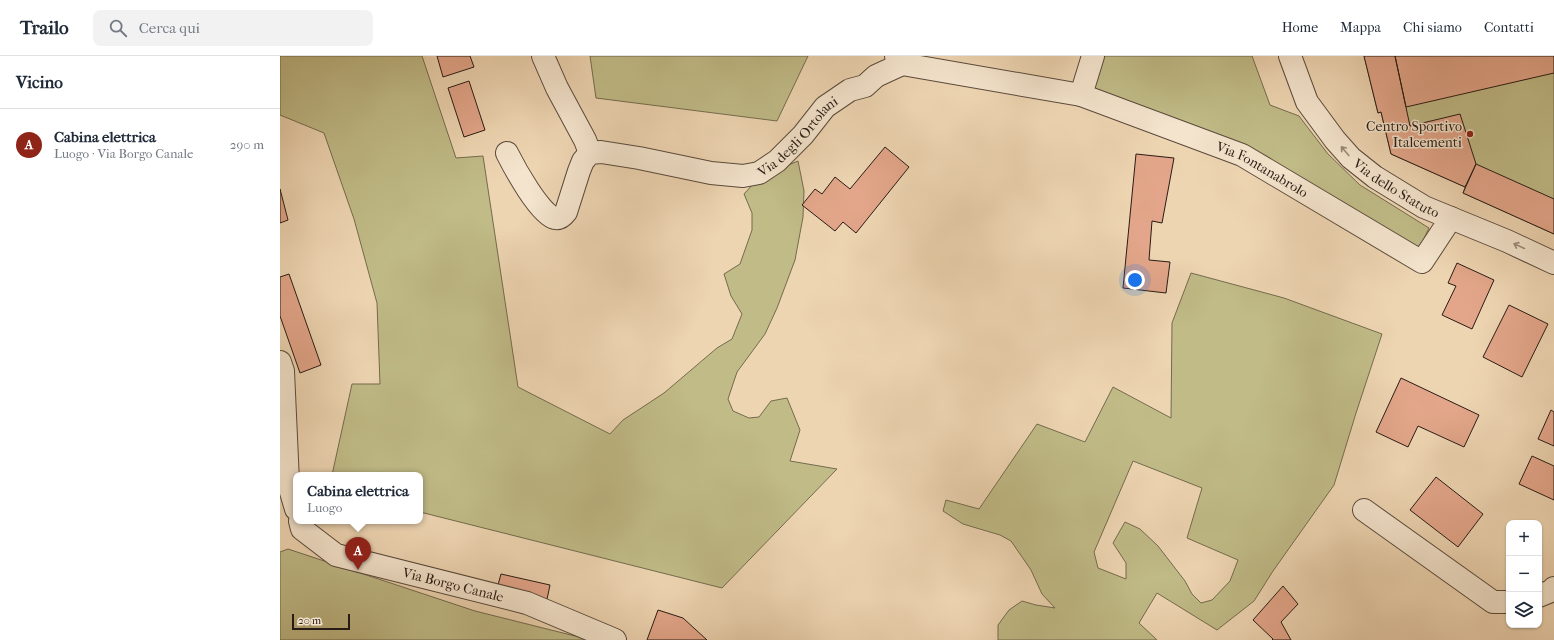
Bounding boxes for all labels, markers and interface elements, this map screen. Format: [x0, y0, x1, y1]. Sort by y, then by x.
search box [93, 10, 373, 46]
text: Trailo [20, 17, 69, 39]
icon: search [107, 17, 129, 39]
text: Cerca qui [139, 19, 200, 37]
text: Home [1282, 19, 1318, 36]
text: Mappa [1340, 19, 1381, 36]
text: Chi siamo [1403, 19, 1462, 36]
text: Contatti [1484, 19, 1534, 36]
text: Vicino [16, 72, 63, 92]
street label: Via degli Ortolani [753, 92, 841, 181]
place label: Centro Sportivo Italcementi [1366, 118, 1462, 151]
text: Cabina elettrica [54, 128, 156, 146]
marker: Centro Sportivo Italcementi [1465, 129, 1475, 139]
text: A [25, 137, 33, 152]
text: 290 m [230, 137, 264, 152]
street label: Via Fontanabrolo [1213, 137, 1311, 201]
text: Luogo · Via Borgo Canale [54, 146, 193, 161]
one-way arrow [1340, 146, 1349, 156]
street label: Via dello Statuto [1349, 154, 1442, 221]
one-way arrow [1513, 242, 1525, 249]
your location [1125, 270, 1145, 290]
popup [293, 472, 423, 524]
text: Cabina elettrica [307, 482, 409, 500]
text: Luogo [307, 500, 342, 515]
map controls [1506, 520, 1542, 628]
button: + [1506, 520, 1542, 556]
pin: A [345, 537, 371, 570]
button: − [1506, 556, 1542, 592]
street label: Via Borgo Canale [400, 563, 506, 605]
button: layers [1506, 592, 1542, 628]
scale bar [292, 612, 350, 631]
text: 20 m [298, 614, 321, 627]

